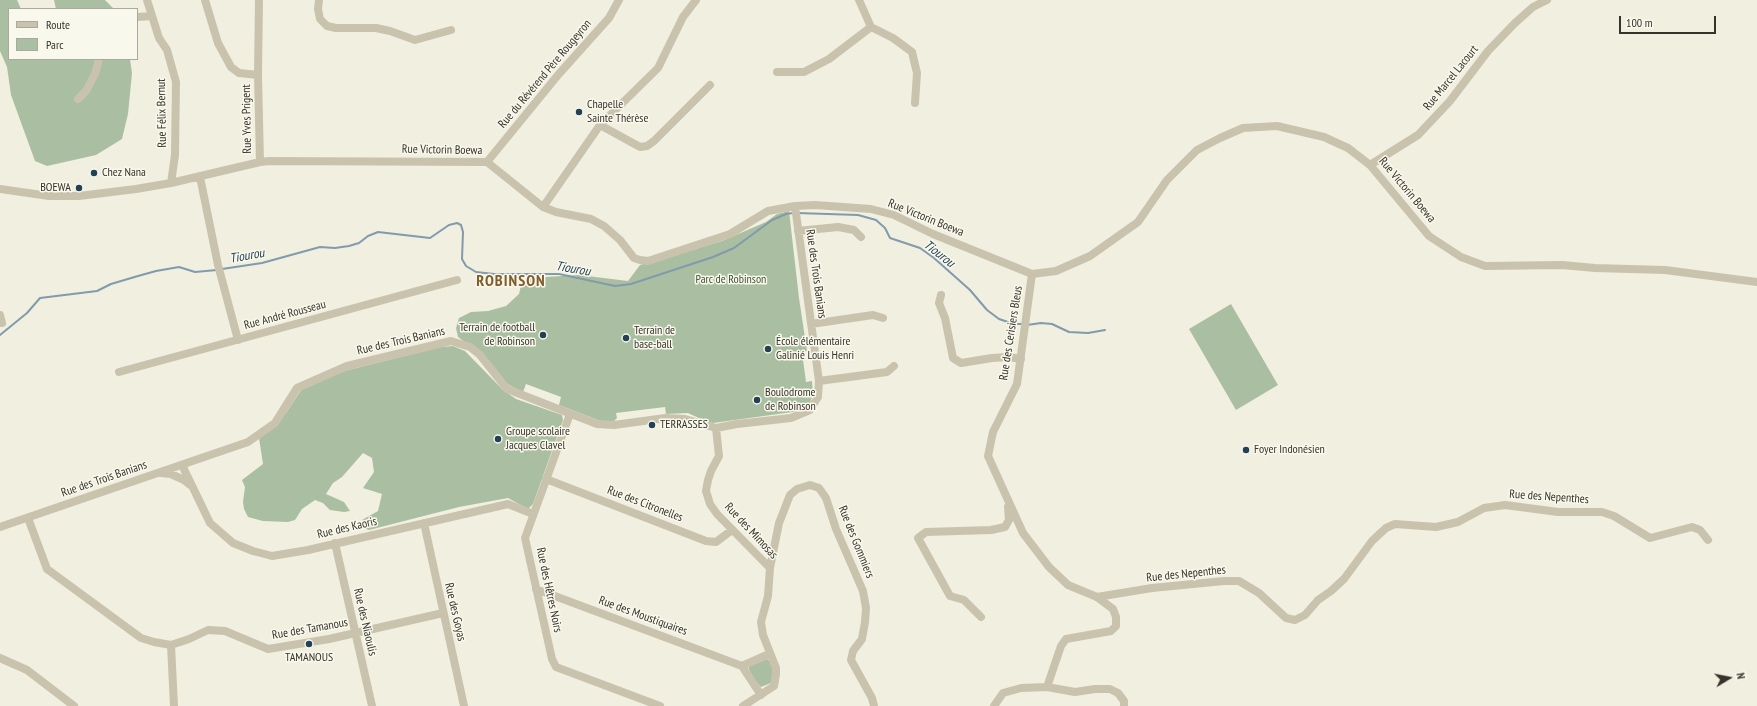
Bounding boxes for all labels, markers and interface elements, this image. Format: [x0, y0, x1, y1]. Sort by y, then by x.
legend [8, 8, 138, 60]
scale bar [1621, 8, 1718, 34]
text: 100 m [1626, 15, 1653, 30]
text: Route [46, 17, 70, 32]
street label: Rue du Révérend Père Rougeyron [495, 17, 595, 131]
text: Parc [46, 37, 63, 52]
street label: Rue Marcel Lacourt [1420, 43, 1482, 113]
street label: Rue Félix Bernut [154, 78, 170, 148]
street label: Rue Yves Prigent [239, 84, 255, 154]
place label: Chapelle Sainte Thérèse [587, 98, 648, 126]
marker: Chapelle Sainte Thérèse [574, 107, 584, 117]
street label: Rue Victorin Boewa [402, 142, 482, 158]
street label: Rue Victorin Boewa [1376, 155, 1438, 225]
place label: Chez Nana [102, 166, 146, 180]
marker: Chez Nana [89, 168, 99, 178]
place label: BOEWA [40, 181, 71, 195]
marker: BOEWA [74, 183, 84, 193]
street label: Rue Victorin Boewa [886, 196, 966, 240]
street label: Rue des Trois Banians [803, 229, 829, 319]
water label: Tiourou [921, 237, 957, 271]
water label: Tiourou [229, 245, 265, 267]
water label: Tiourou [555, 258, 591, 280]
district label: ROBINSON [476, 271, 546, 291]
park label: Parc de Robinson [696, 273, 766, 287]
street label: Rue des Cerisiers Bleus [996, 285, 1026, 381]
street label: Rue André Rousseau [242, 297, 328, 333]
place label: Terrain de football de Robinson [459, 321, 535, 349]
street label: Rue des Trois Banians [356, 324, 446, 358]
place label: Terrain de base-ball [634, 324, 675, 352]
marker: Terrain de football de Robinson [538, 330, 548, 340]
marker: Terrain de base-ball [621, 333, 631, 343]
place label: École élémentaire Galinié Louis Henri [776, 335, 854, 363]
marker: École élémentaire Galinié Louis Henri [763, 344, 773, 354]
place label: Boulodrome de Robinson [765, 386, 816, 414]
marker: Boulodrome de Robinson [752, 395, 762, 405]
place label: TERRASSES [660, 418, 708, 432]
marker: TERRASSES [647, 420, 657, 430]
place label: Groupe scolaire Jacques Clavel [506, 425, 570, 453]
marker: Groupe scolaire Jacques Clavel [493, 434, 503, 444]
place label: Foyer Indonésien [1254, 443, 1325, 457]
marker: Foyer Indonésien [1241, 445, 1251, 455]
street label: Rue des Trois Banians [59, 458, 149, 500]
street label: Rue des Citronelles [605, 483, 685, 525]
street label: Rue des Nepenthes [1509, 487, 1589, 507]
street label: Rue des Mimosas [721, 500, 781, 562]
street label: Rue des Gommiers [835, 504, 877, 580]
street label: Rue des Kaoris [316, 514, 378, 542]
street label: Rue des Hêtres Noirs [533, 546, 565, 634]
street label: Rue des Nepenthes [1146, 563, 1226, 585]
street label: Rue des Goyas [441, 581, 469, 643]
street label: Rue des Niaoulis [350, 587, 380, 657]
street label: Rue des Moustiquaires [597, 593, 689, 639]
street label: Rue des Tamanous [271, 615, 349, 643]
marker: TAMANOUS [304, 639, 314, 649]
place label: TAMANOUS [285, 651, 333, 665]
north arrow [1709, 658, 1749, 698]
text: N [1733, 672, 1748, 680]

